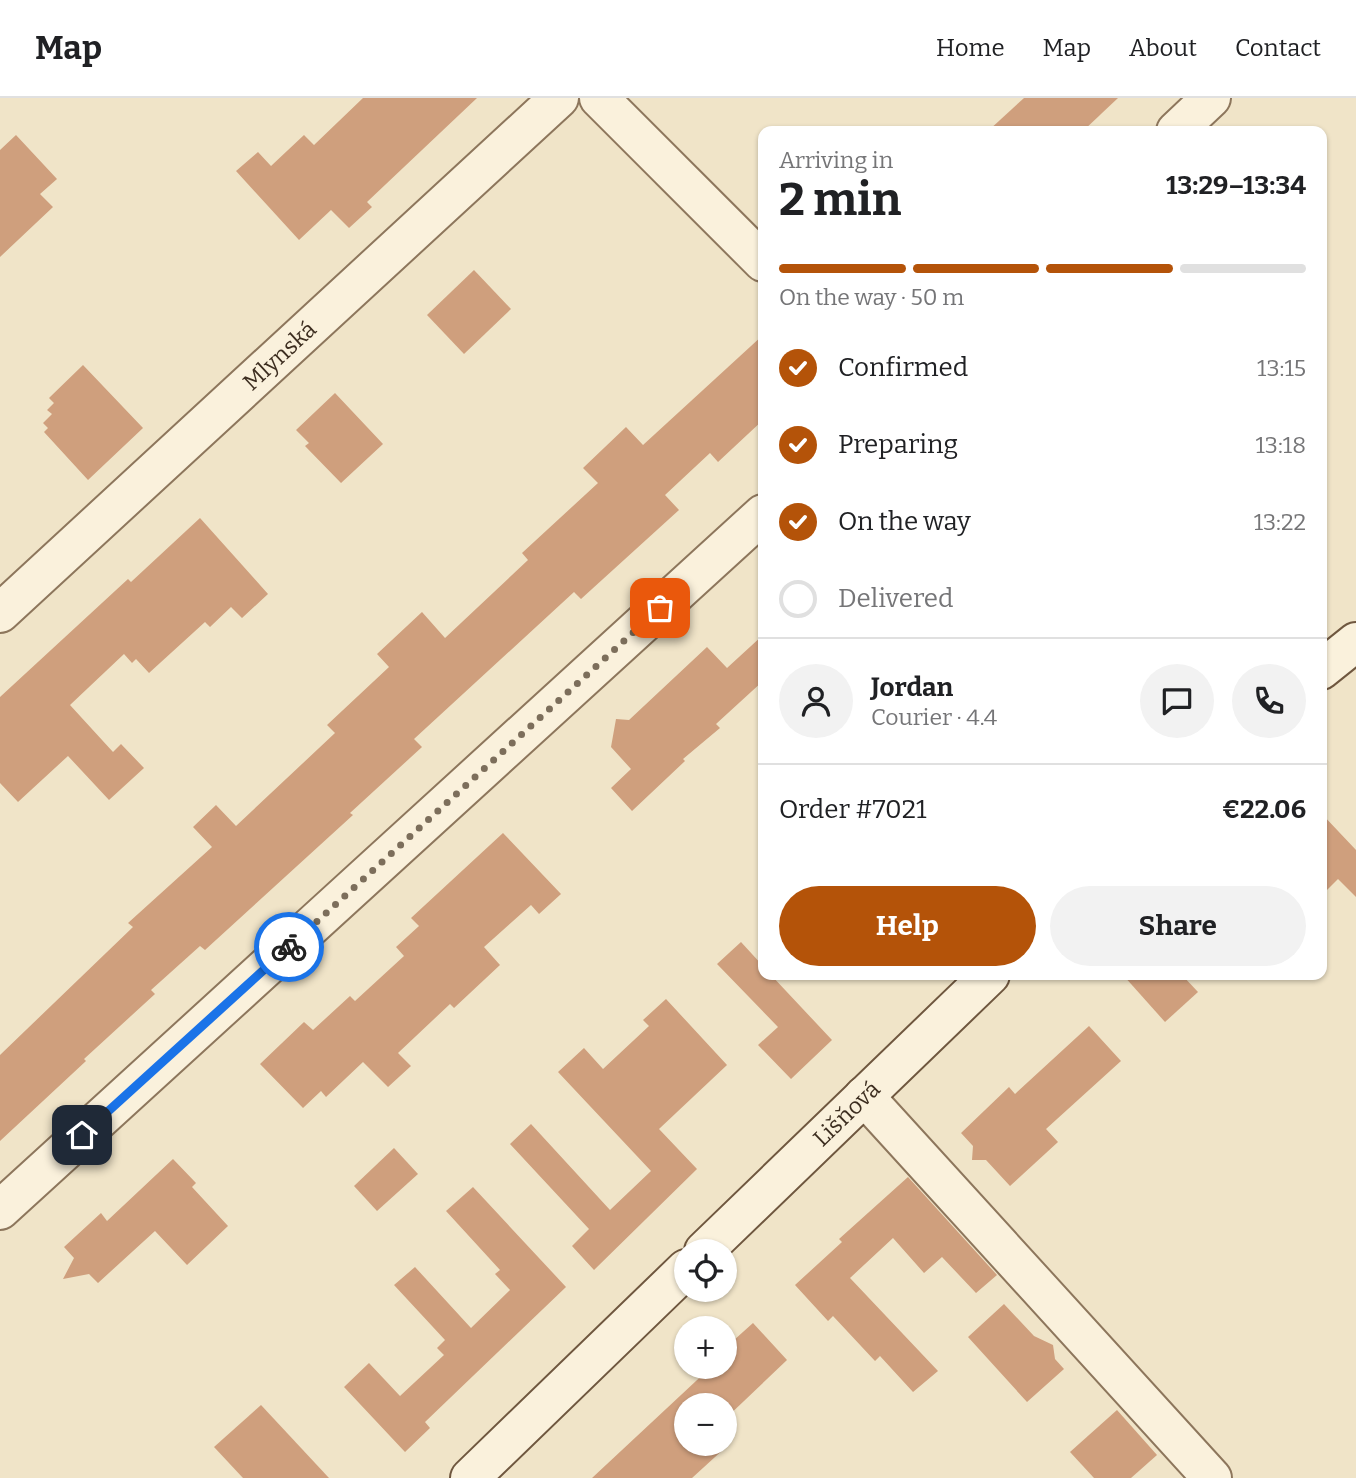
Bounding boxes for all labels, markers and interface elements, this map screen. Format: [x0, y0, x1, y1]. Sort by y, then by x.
text: Map [35, 28, 102, 68]
text: Home [936, 34, 1005, 62]
text: Map [1043, 34, 1091, 62]
text: About [1129, 34, 1197, 62]
text: Contact [1235, 34, 1321, 62]
text: Arriving in [779, 146, 893, 174]
text: 13:29–13:34 [1166, 170, 1306, 201]
text: 2 min [779, 172, 901, 227]
text: On the way · 50 m [779, 283, 964, 311]
street label: Mlynská [237, 315, 322, 396]
icon: check [779, 349, 817, 387]
text: Confirmed [838, 352, 968, 383]
text: 13:15 [1257, 354, 1306, 382]
icon: check [779, 426, 817, 464]
text: Preparing [838, 429, 958, 460]
text: 13:18 [1256, 431, 1306, 459]
icon: check [779, 503, 817, 541]
text: On the way [838, 506, 971, 537]
text: 13:22 [1254, 508, 1306, 536]
pin [630, 578, 690, 638]
text: Delivered [838, 583, 953, 614]
icon: bag [641, 589, 679, 627]
button: person [779, 664, 853, 738]
button: chat [1140, 664, 1214, 738]
button: phone [1232, 664, 1306, 738]
text: Jordan [871, 672, 953, 703]
text: Courier · 4.4 [871, 703, 997, 731]
text: Order #7021 [779, 794, 927, 825]
text: €22.06 [1222, 794, 1306, 825]
button: Help [779, 886, 1036, 966]
button: Share [1050, 886, 1306, 966]
courier [254, 912, 324, 982]
icon: bike [270, 928, 308, 966]
street label: Lišňová [807, 1075, 886, 1152]
pin [52, 1105, 112, 1165]
icon: home [63, 1116, 101, 1154]
map controls [674, 1239, 737, 1456]
button: locate [674, 1239, 737, 1302]
button: + [674, 1316, 737, 1379]
button: − [674, 1393, 737, 1456]

